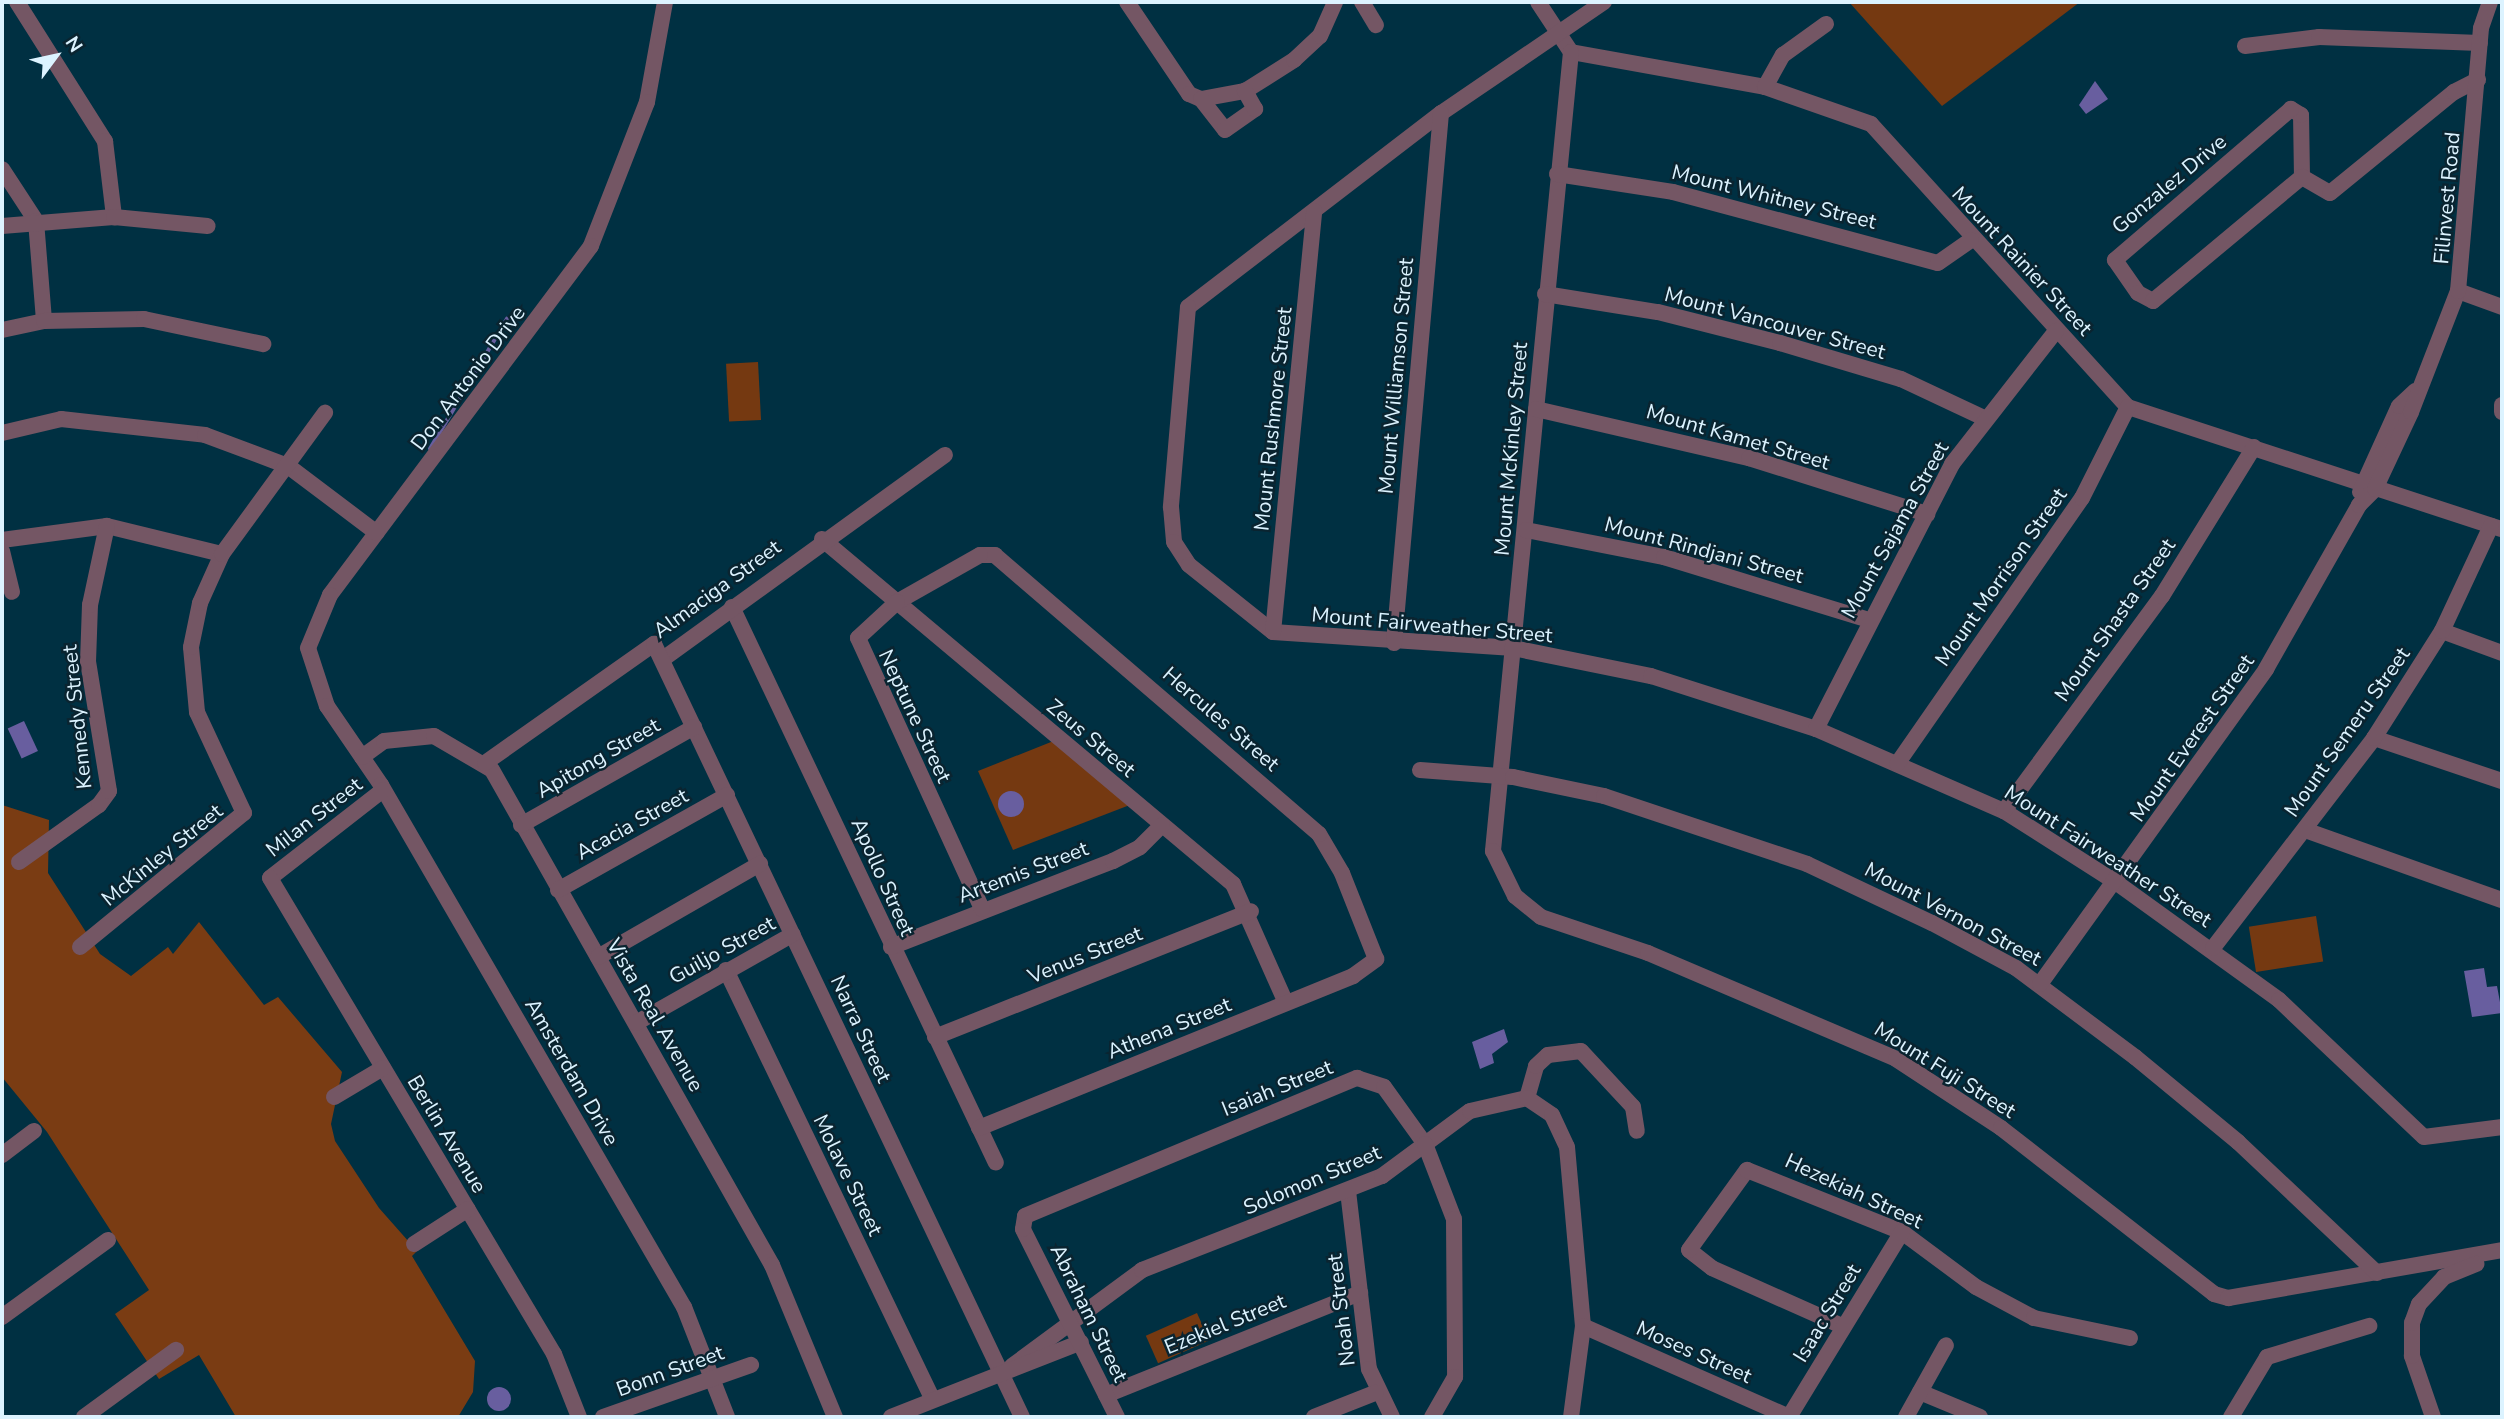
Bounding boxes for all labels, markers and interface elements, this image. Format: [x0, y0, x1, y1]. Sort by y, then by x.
north arrow [21, 21, 91, 91]
text: N [59, 32, 88, 58]
street label: Gonzalez Drive [2107, 129, 2231, 239]
street label: Filinvest Road [2429, 131, 2465, 265]
street label: Mount Whitney Street [1669, 159, 1879, 235]
street label: Mount Rainier Street [1947, 181, 2097, 341]
street label: Mount Williamson Street [1373, 257, 1419, 495]
street label: Mount Vancouver Street [1662, 281, 1888, 365]
street label: Don Antonio Drive [405, 301, 531, 455]
street label: Mount Rushmore Street [1249, 306, 1297, 532]
street label: Mount McKinley Street [1489, 341, 1533, 557]
street label: Mount Kamet Street [1643, 399, 1833, 475]
street label: Mount Sajama Street [1836, 437, 1954, 623]
street label: Mount Morrison Street [1930, 483, 2072, 671]
street label: Mount Rindjani Street [1602, 511, 1806, 589]
street label: Almaciga Street [648, 534, 786, 644]
street label: Mount Shasta Street [2049, 534, 2181, 706]
street label: Mount Fairweather Street [1310, 602, 1554, 648]
street label: Mount Semeru Street [2279, 642, 2415, 822]
street label: Kennedy Street [57, 644, 97, 790]
street label: Neptune Street [873, 646, 957, 786]
street label: Mount Everest Street [2125, 649, 2259, 827]
street label: Hercules Street [1158, 662, 1284, 776]
street label: Zeus Street [1042, 694, 1140, 782]
street label: Apitong Street [532, 713, 664, 803]
street label: Milan Street [261, 772, 367, 862]
street label: Mount Fairweather Street [2000, 780, 2216, 932]
street label: Acacia Street [571, 783, 693, 865]
street label: McKinley Street [96, 799, 228, 911]
street label: Apollo Street [846, 814, 920, 940]
street label: Artemis Street [954, 836, 1092, 908]
street label: Mount Vernon Street [1860, 857, 2046, 971]
street label: Guiljo Street [665, 911, 779, 989]
street label: Venus Street [1024, 921, 1146, 989]
street label: Vista Real Avenue [601, 934, 709, 1096]
street label: Narra Street [825, 971, 897, 1087]
street label: Athena Street [1103, 992, 1235, 1064]
street label: Amsterdam Drive [520, 994, 624, 1150]
street label: Mount Fuji Street [1870, 1016, 2020, 1124]
street label: Isaiah Street [1218, 1054, 1336, 1122]
street label: Berlin Avenue [402, 1071, 492, 1197]
street label: Molave Street [808, 1110, 888, 1240]
street label: Solomon Street [1240, 1140, 1384, 1220]
street label: Hezekiah Street [1781, 1148, 1927, 1234]
street label: Abraham Street [1045, 1240, 1133, 1386]
street label: Noah Street [1322, 1252, 1360, 1368]
street label: Isaac Street [1788, 1259, 1866, 1367]
street label: Ezekiel Street [1161, 1288, 1289, 1360]
street label: Moses Street [1632, 1315, 1756, 1389]
street label: Bonn Street [613, 1340, 727, 1402]

